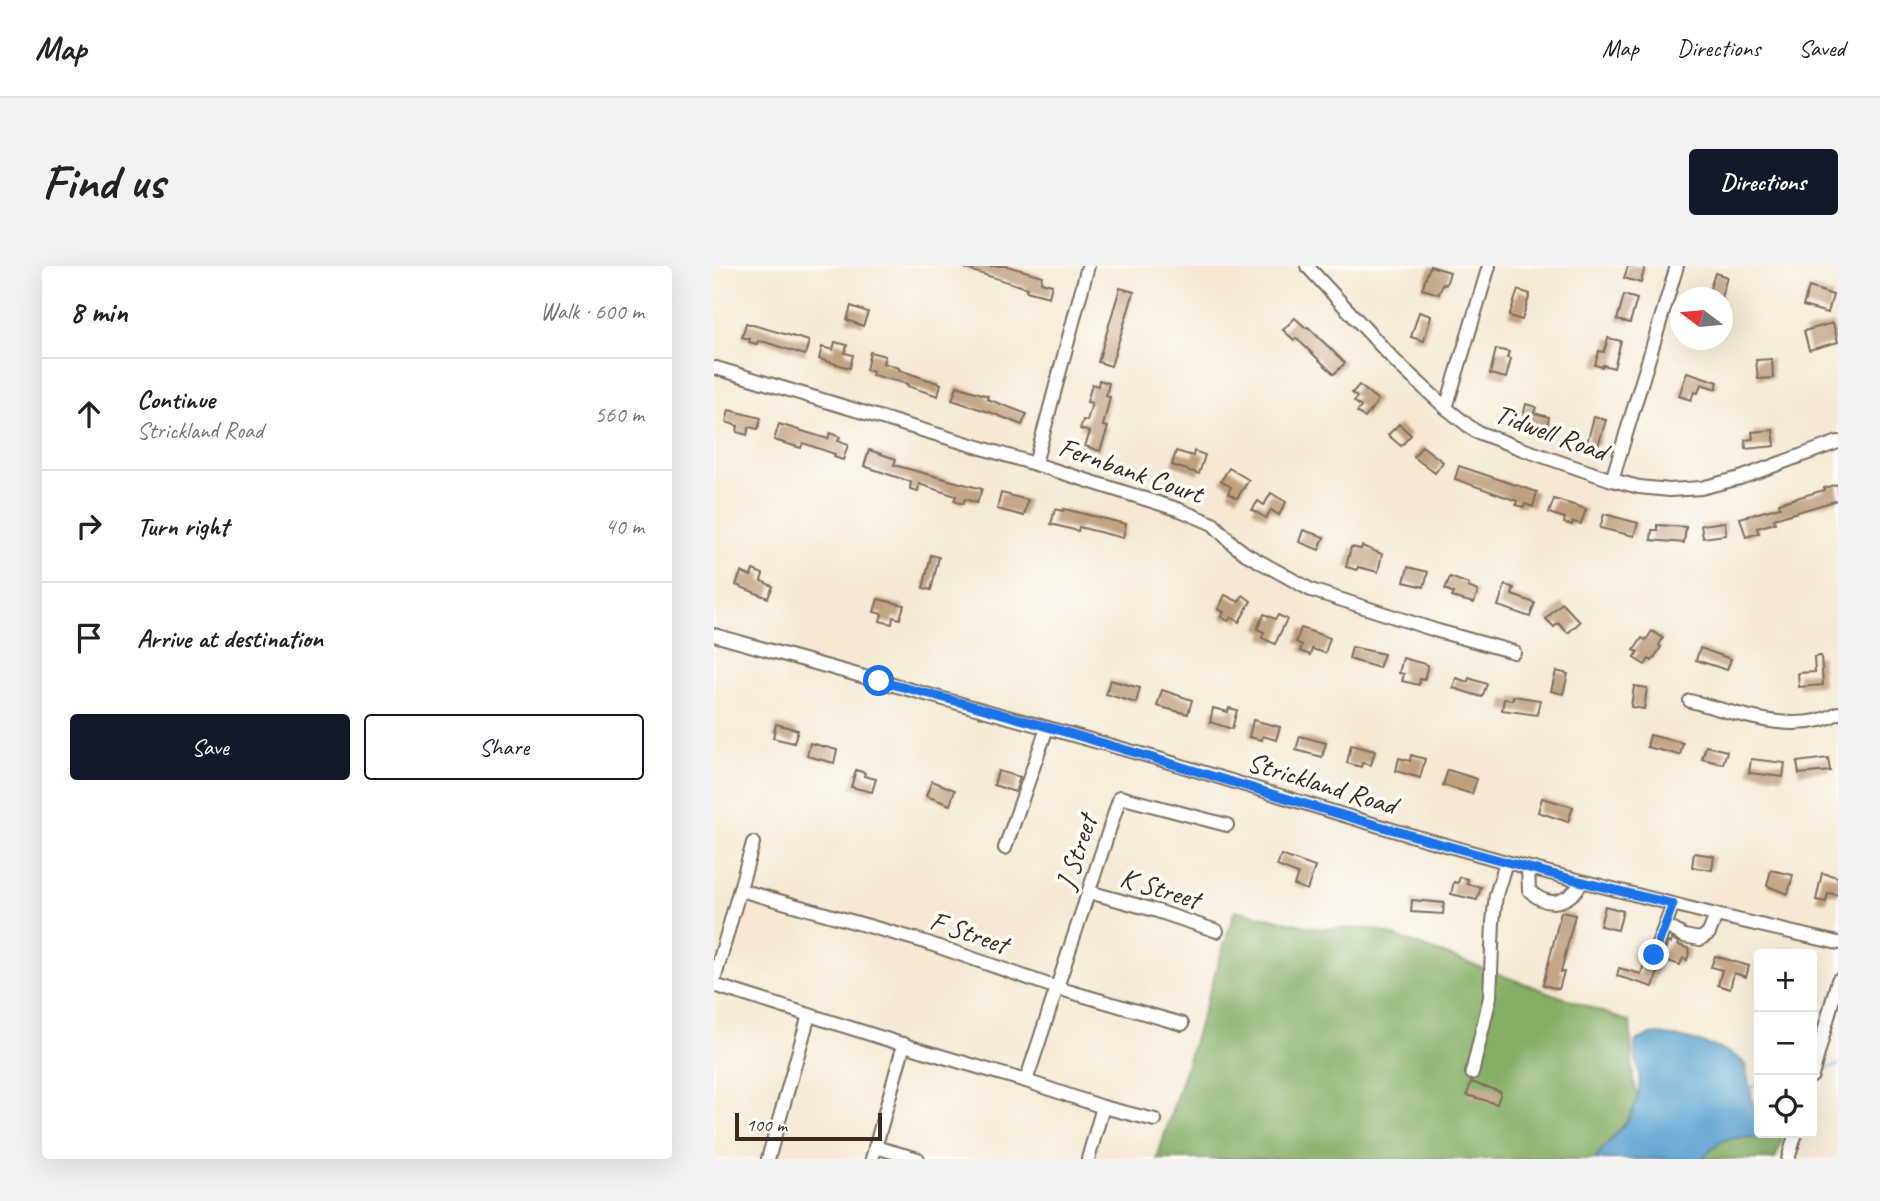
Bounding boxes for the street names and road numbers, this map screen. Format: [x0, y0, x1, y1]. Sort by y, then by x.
street label: Tidwell Road [1490, 396, 1616, 470]
street label: Fernbank Court [1054, 429, 1210, 512]
street label: Strickland Road [1243, 744, 1404, 823]
street label: J Street [1047, 807, 1106, 895]
street label: K Street [1116, 859, 1207, 918]
street label: F Street [926, 902, 1016, 963]

